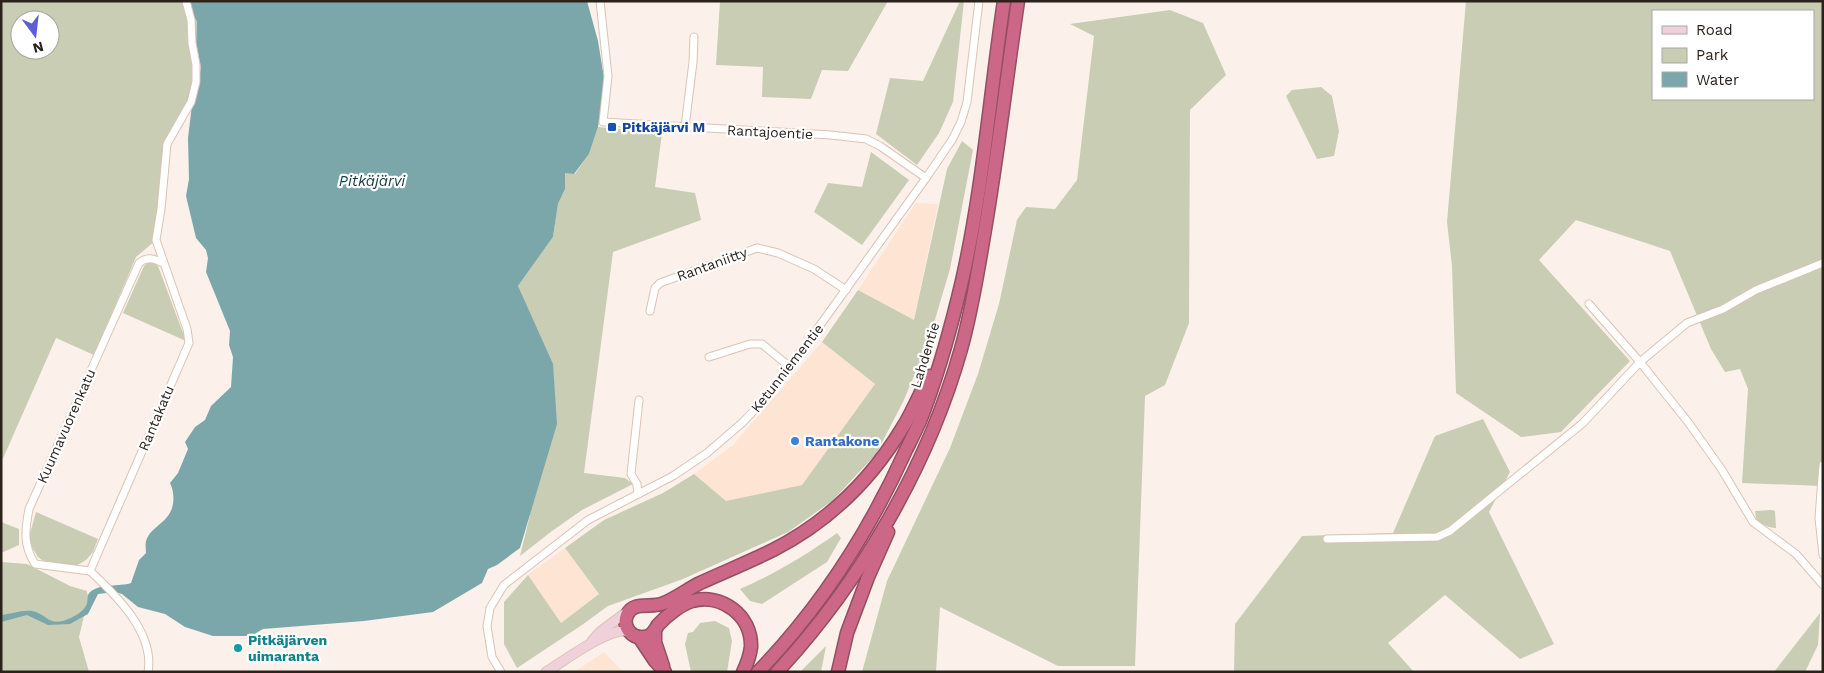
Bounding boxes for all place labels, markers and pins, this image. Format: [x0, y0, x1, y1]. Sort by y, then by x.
place label: Pitkäjärvi M [622, 119, 705, 135]
marker: Pitkäjärvi M [606, 121, 618, 133]
place label: Rantakone [805, 433, 879, 449]
marker: Rantakone [789, 435, 801, 447]
place label: Pitkäjärven uimaranta [248, 632, 327, 664]
marker: Pitkäjärven uimaranta [232, 642, 244, 654]

